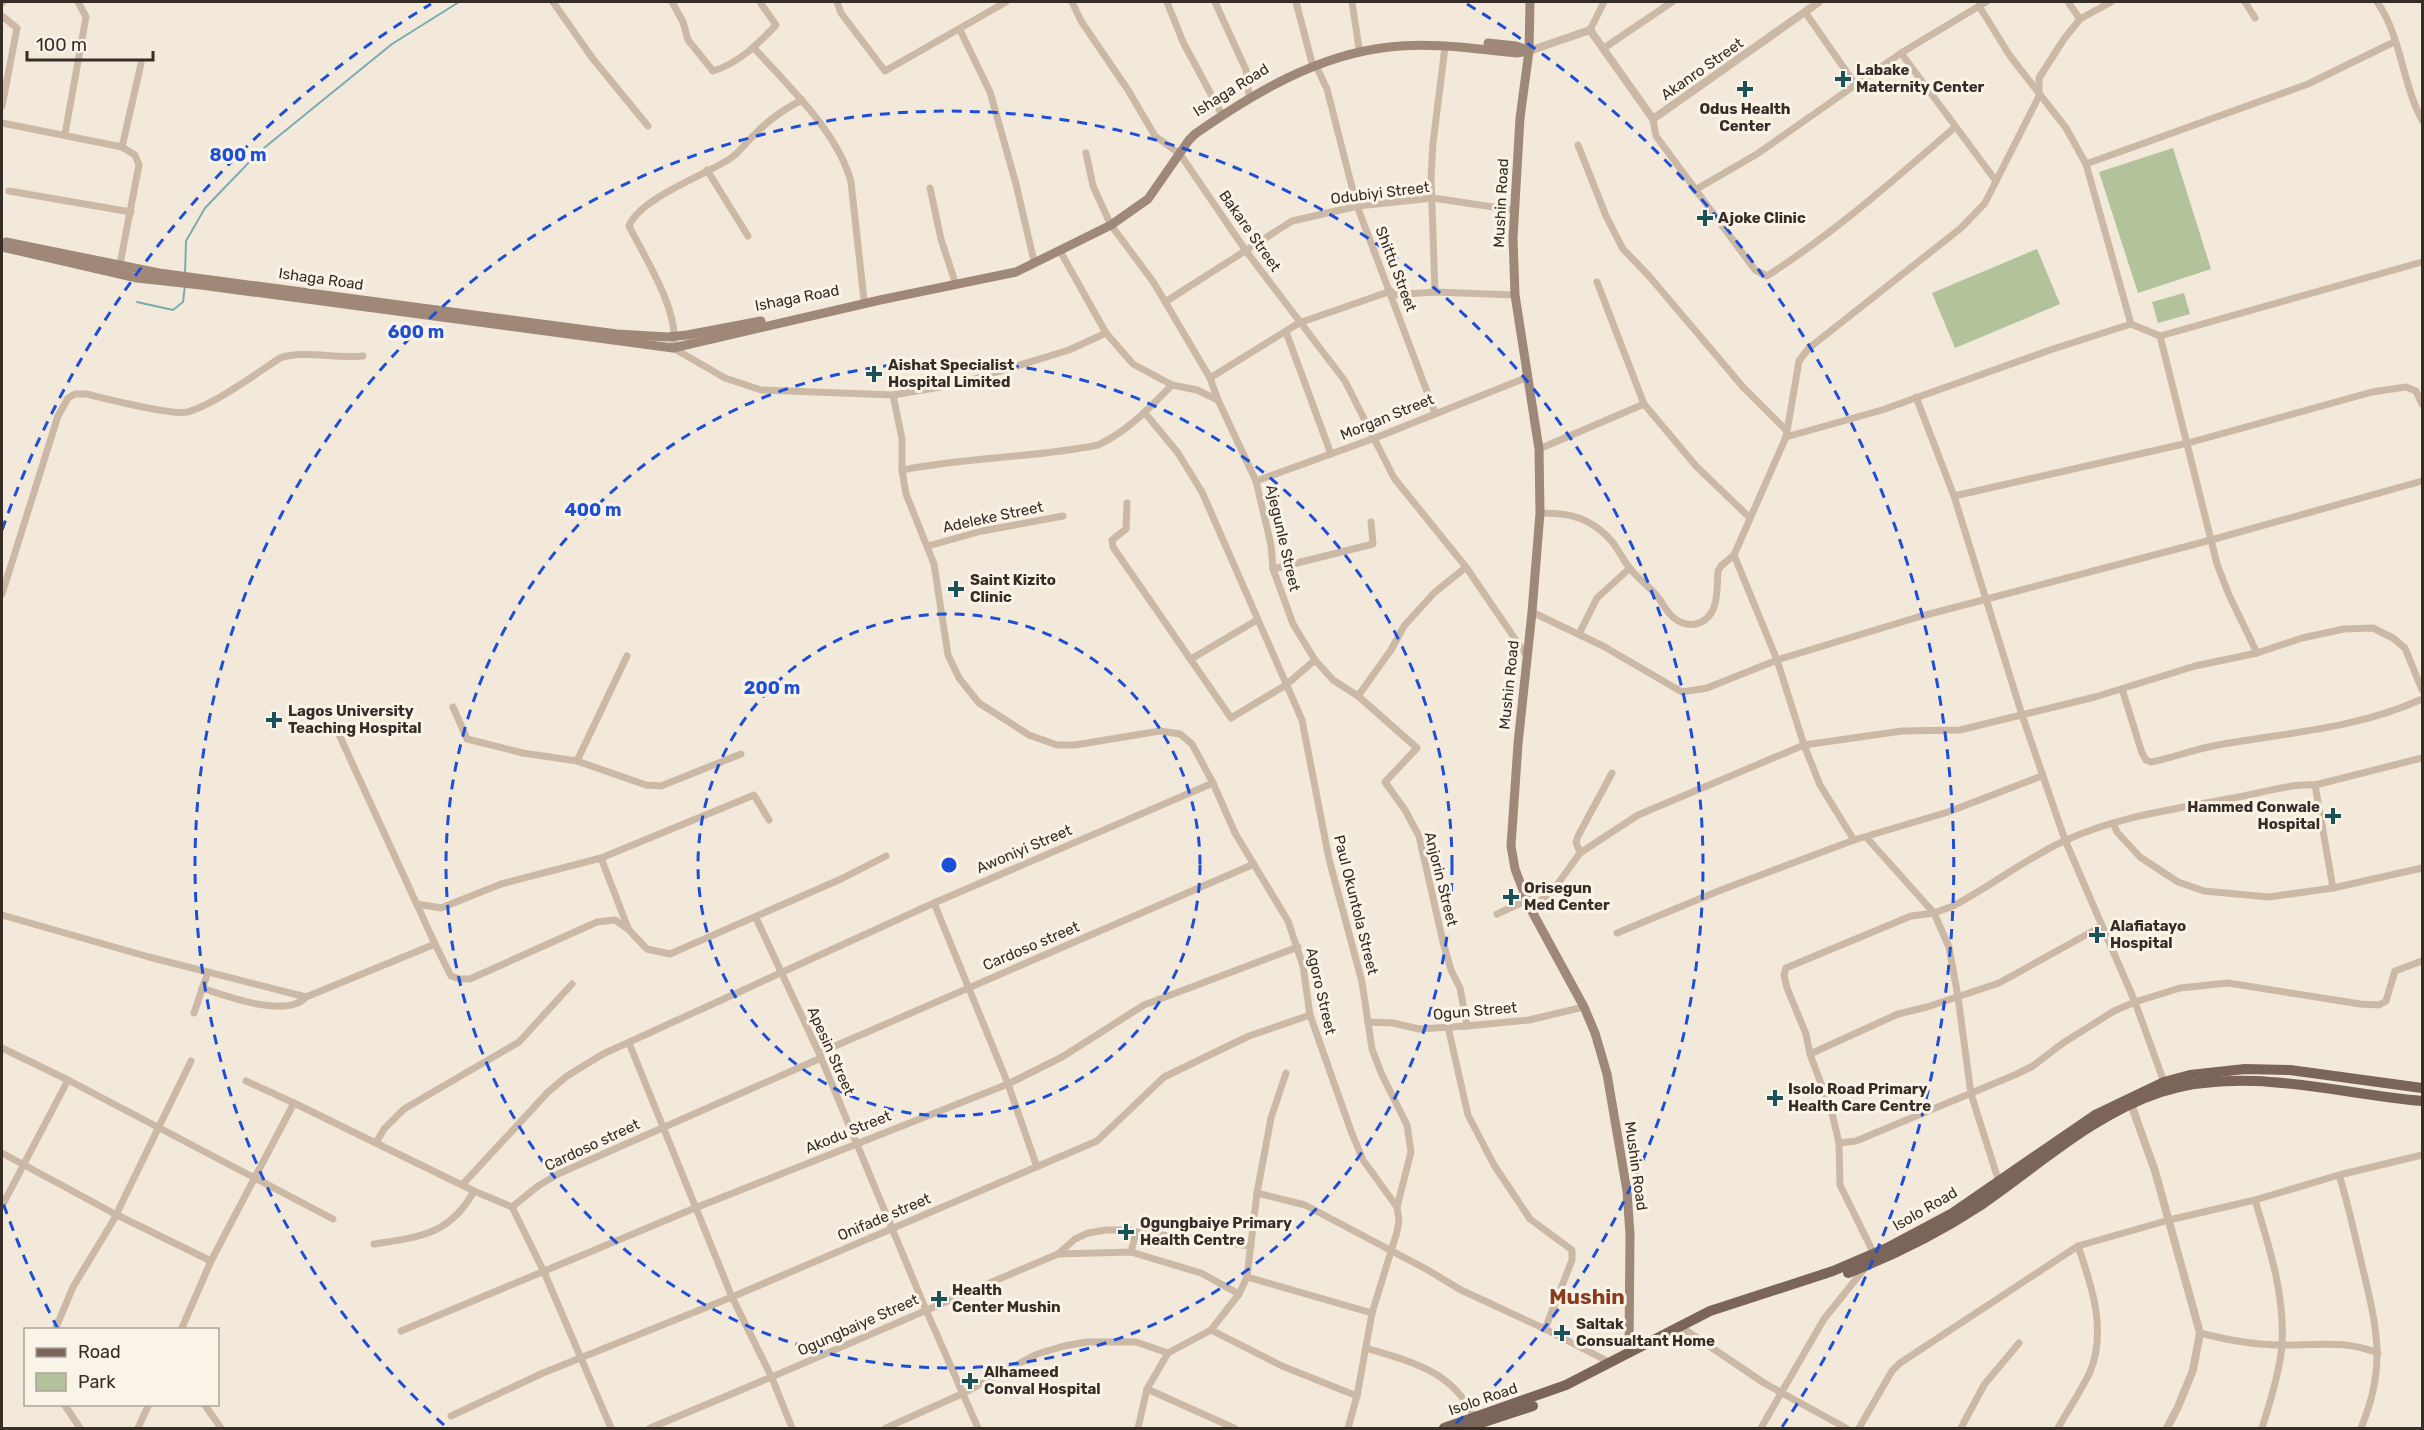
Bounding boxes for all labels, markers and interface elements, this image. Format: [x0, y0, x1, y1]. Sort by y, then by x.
scale bar [27, 24, 153, 62]
text: 100 m [36, 34, 87, 56]
street label: Akanro Street [1657, 34, 1747, 104]
street label: Ishaga Road [1190, 60, 1272, 120]
place label: Labake Maternity Center [1856, 61, 1985, 96]
marker: Labake Maternity Center [1834, 70, 1852, 88]
marker: Odus Health Center [1736, 80, 1754, 98]
place label: Odus Health Center [1699, 100, 1791, 135]
text: 800 m [210, 144, 267, 166]
street label: Mushin Road [1490, 158, 1512, 248]
street label: Odubiyi Street [1329, 178, 1431, 208]
street label: Bakare Street [1215, 187, 1285, 275]
marker: Ajoke Clinic [1696, 209, 1714, 227]
place label: Ajoke Clinic [1718, 209, 1806, 227]
street label: Shittu Street [1371, 224, 1421, 314]
street label: Ishaga Road [277, 264, 365, 294]
street label: Ishaga Road [753, 281, 841, 315]
text: 600 m [388, 321, 444, 343]
place label: Aishat Specialist Hospital Limited [888, 356, 1014, 391]
marker: Aishat Specialist Hospital Limited [865, 365, 883, 383]
street label: Morgan Street [1338, 390, 1437, 444]
street label: Ajegunle Street [1262, 483, 1304, 593]
street label: Adeleke Street [941, 498, 1045, 536]
text: 400 m [564, 499, 622, 521]
place label: Saint Kizito Clinic [970, 571, 1056, 606]
marker: Saint Kizito Clinic [947, 580, 965, 598]
street label: Mushin Road [1495, 639, 1523, 731]
text: 200 m [744, 677, 800, 699]
place label: Lagos University Teaching Hospital [288, 702, 422, 737]
marker: Lagos University Teaching Hospital [265, 711, 283, 729]
place label: Hammed Conwale Hospital [2187, 798, 2320, 833]
marker: Hammed Conwale Hospital [2324, 807, 2342, 825]
street label: Awoniyi Street [974, 821, 1075, 877]
street label: Anjorin Street [1421, 830, 1461, 928]
street label: Paul Okuntola Street [1330, 833, 1382, 977]
centre of rings [939, 855, 959, 875]
place label: Orisegun Med Center [1524, 879, 1610, 914]
marker: Orisegun Med Center [1502, 888, 1520, 906]
place label: Alafiatayo Hospital [2110, 917, 2186, 952]
street label: Cardoso street [980, 918, 1082, 974]
marker: Alafiatayo Hospital [2088, 926, 2106, 944]
street label: Agoro Street [1302, 946, 1340, 1036]
street label: Ogun Street [1432, 998, 1518, 1024]
street label: Apesin Street [803, 1004, 859, 1098]
place label: Isolo Road Primary Health Care Centre [1788, 1080, 1931, 1115]
marker: Isolo Road Primary Health Care Centre [1766, 1089, 1784, 1107]
street label: Akodu Street [802, 1107, 894, 1157]
street label: Cardoso street [542, 1115, 643, 1175]
street label: Mushin Road [1621, 1120, 1651, 1212]
street label: Isolo Road [1889, 1183, 1961, 1235]
street label: Onifade street [835, 1189, 933, 1245]
place label: Ogungbaiye Primary Health Centre [1140, 1214, 1292, 1249]
marker: Ogungbaiye Primary Health Centre [1117, 1223, 1135, 1241]
place label: Health Center Mushin [952, 1281, 1061, 1316]
district label: Mushin [1549, 1284, 1625, 1309]
street label: Ogungbaiye Street [795, 1290, 921, 1360]
marker: Health Center Mushin [930, 1290, 948, 1308]
place label: Saltak Consualtant Home [1576, 1315, 1715, 1350]
marker: Saltak Consualtant Home [1553, 1324, 1571, 1342]
legend [24, 1328, 219, 1406]
text: Road [78, 1341, 121, 1363]
place label: Alhameed Conval Hospital [984, 1363, 1101, 1398]
text: Park [78, 1371, 116, 1393]
marker: Alhameed Conval Hospital [961, 1372, 979, 1390]
street label: Isolo Road [1446, 1379, 1520, 1419]

